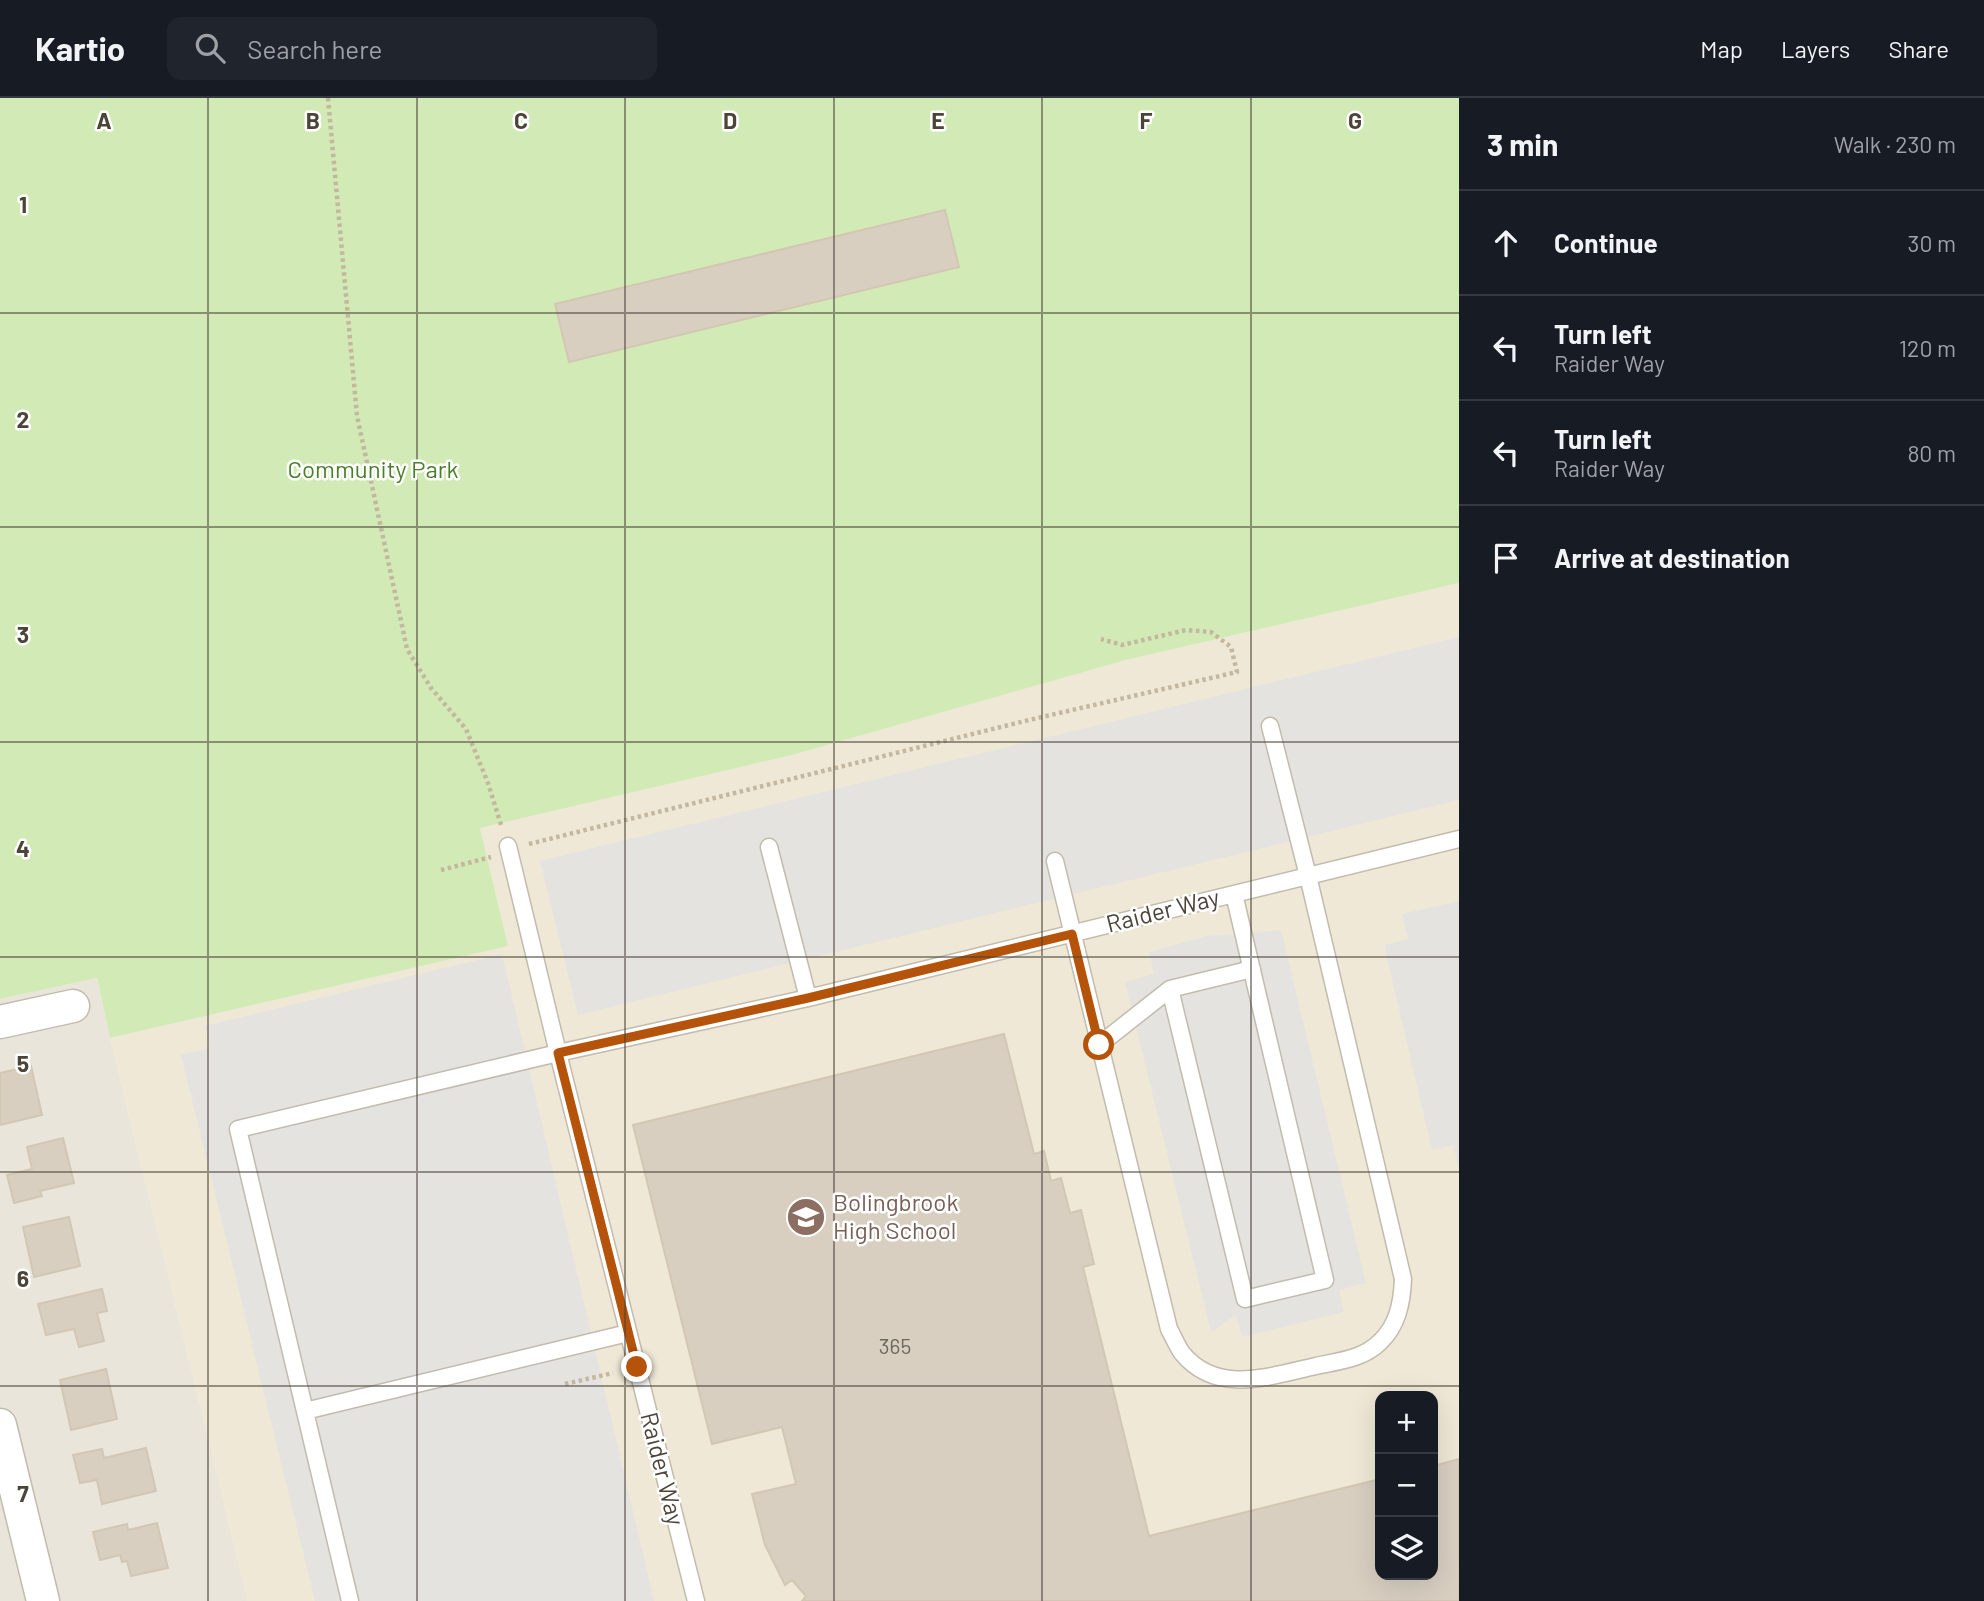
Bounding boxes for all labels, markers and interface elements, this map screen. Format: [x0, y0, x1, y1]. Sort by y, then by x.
search box [167, 17, 657, 80]
text: Kartio [35, 28, 125, 68]
icon: search [191, 29, 229, 67]
text: Search here [247, 33, 382, 64]
text: Map [1700, 34, 1743, 63]
text: Layers [1781, 34, 1850, 63]
text: Share [1888, 34, 1949, 63]
text: A [96, 106, 112, 134]
text: B [306, 106, 320, 134]
text: C [514, 106, 528, 134]
text: D [723, 106, 737, 134]
text: E [931, 106, 945, 134]
text: F [1140, 106, 1153, 134]
text: G [1348, 106, 1362, 134]
text: 3 min [1487, 126, 1558, 162]
text: Walk · 230 m [1834, 130, 1956, 158]
text: 1 [19, 190, 27, 218]
icon: ahead [1487, 224, 1525, 262]
text: Continue [1554, 227, 1658, 258]
text: 30 m [1908, 229, 1956, 257]
text: Turn left [1554, 318, 1652, 349]
icon: left [1487, 329, 1525, 367]
text: 120 m [1899, 334, 1956, 362]
text: Raider Way [1554, 349, 1665, 377]
text: 2 [17, 405, 29, 433]
text: Turn left [1554, 423, 1652, 454]
icon: left [1487, 434, 1525, 472]
text: 80 m [1907, 439, 1956, 467]
park label: Community Park [288, 454, 459, 483]
text: Raider Way [1554, 454, 1665, 482]
icon: arrive [1487, 539, 1525, 577]
text: Arrive at destination [1554, 542, 1790, 573]
text: 3 [17, 620, 29, 648]
text: 4 [16, 834, 30, 862]
street label: Raider Way [1103, 881, 1222, 938]
route start [1083, 1029, 1114, 1060]
text: 5 [17, 1049, 29, 1077]
place label: Bolingbrook High School [833, 1187, 958, 1244]
school or university icon: Bolingbrook High School [785, 1196, 827, 1238]
text: 6 [17, 1264, 29, 1292]
house number: 365 [879, 1333, 911, 1358]
route end [621, 1351, 652, 1382]
map controls [1375, 1391, 1438, 1580]
button: + [1375, 1391, 1438, 1454]
street label: Raider Way [635, 1409, 692, 1528]
button: − [1375, 1454, 1438, 1517]
text: 7 [17, 1479, 29, 1507]
button: layers [1375, 1517, 1438, 1580]

